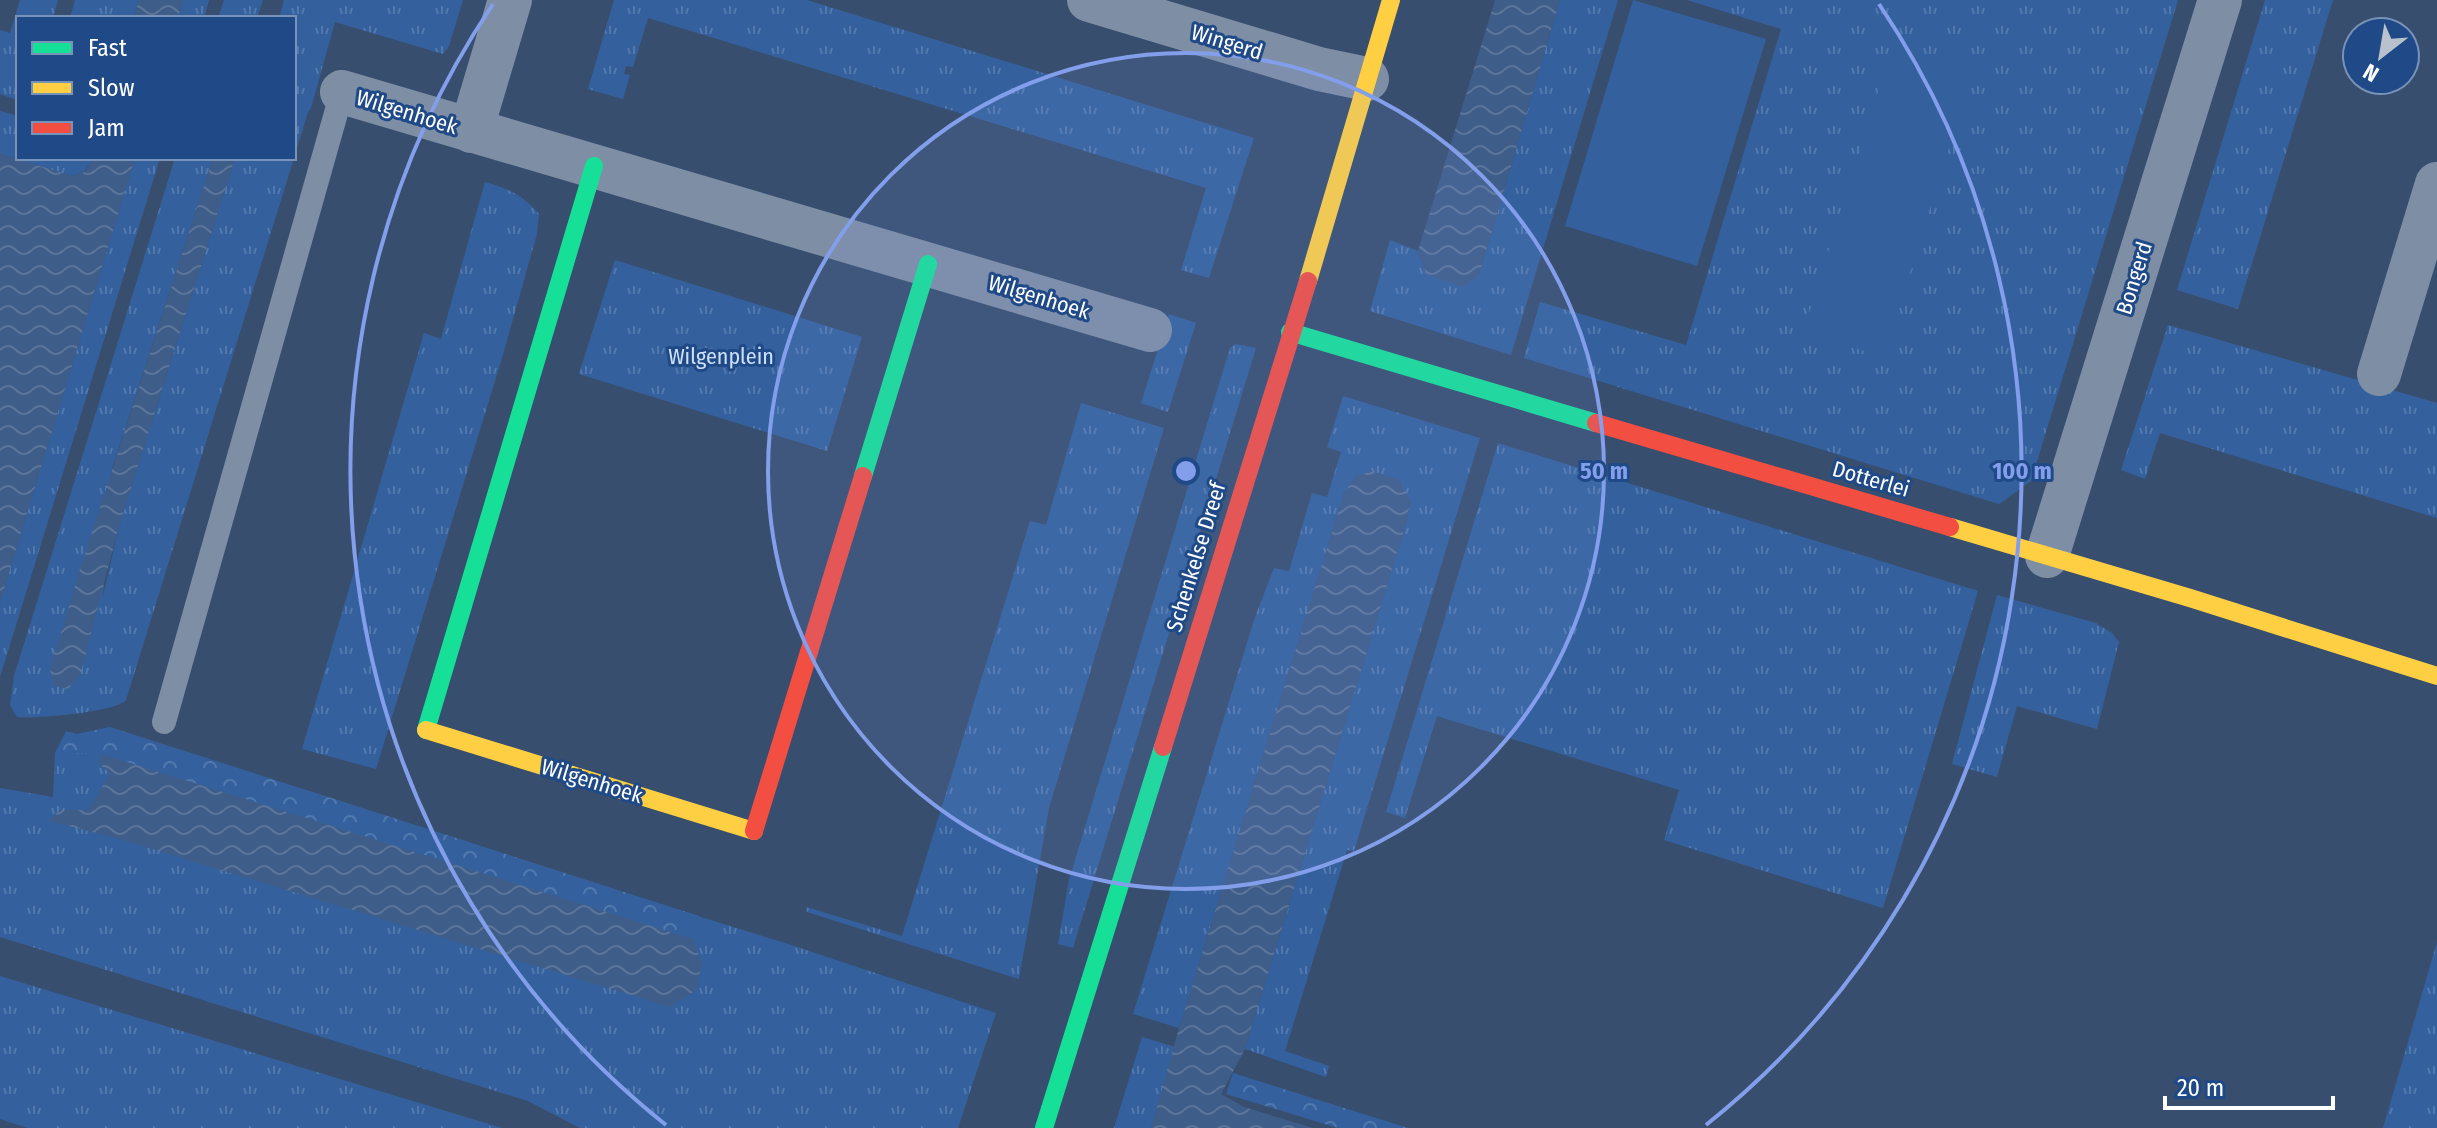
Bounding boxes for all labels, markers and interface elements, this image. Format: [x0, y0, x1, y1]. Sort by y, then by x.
legend [16, 16, 296, 160]
north arrow [2341, 16, 2421, 96]
street label: Wingerd [1188, 18, 1266, 66]
text: Fast [88, 34, 127, 62]
text: N [2358, 58, 2384, 88]
text: Slow [88, 74, 135, 102]
street label: Wilgenhoek [353, 84, 462, 140]
text: Jam [88, 114, 125, 142]
street label: Bongerd [2110, 238, 2158, 318]
street label: Wilgenhoek [985, 269, 1094, 325]
park label: Wilgenplein [668, 343, 774, 370]
street label: Dotterlei [1829, 455, 1913, 503]
centre of rings [1172, 457, 1200, 485]
text: 50 m [1580, 457, 1628, 485]
text: 100 m [1992, 457, 2052, 485]
street label: Schenkelse Dreef [1160, 478, 1232, 635]
street label: Wilgenhoek [538, 753, 647, 809]
scale bar [2165, 1060, 2333, 1110]
text: 20 m [2177, 1074, 2224, 1102]

